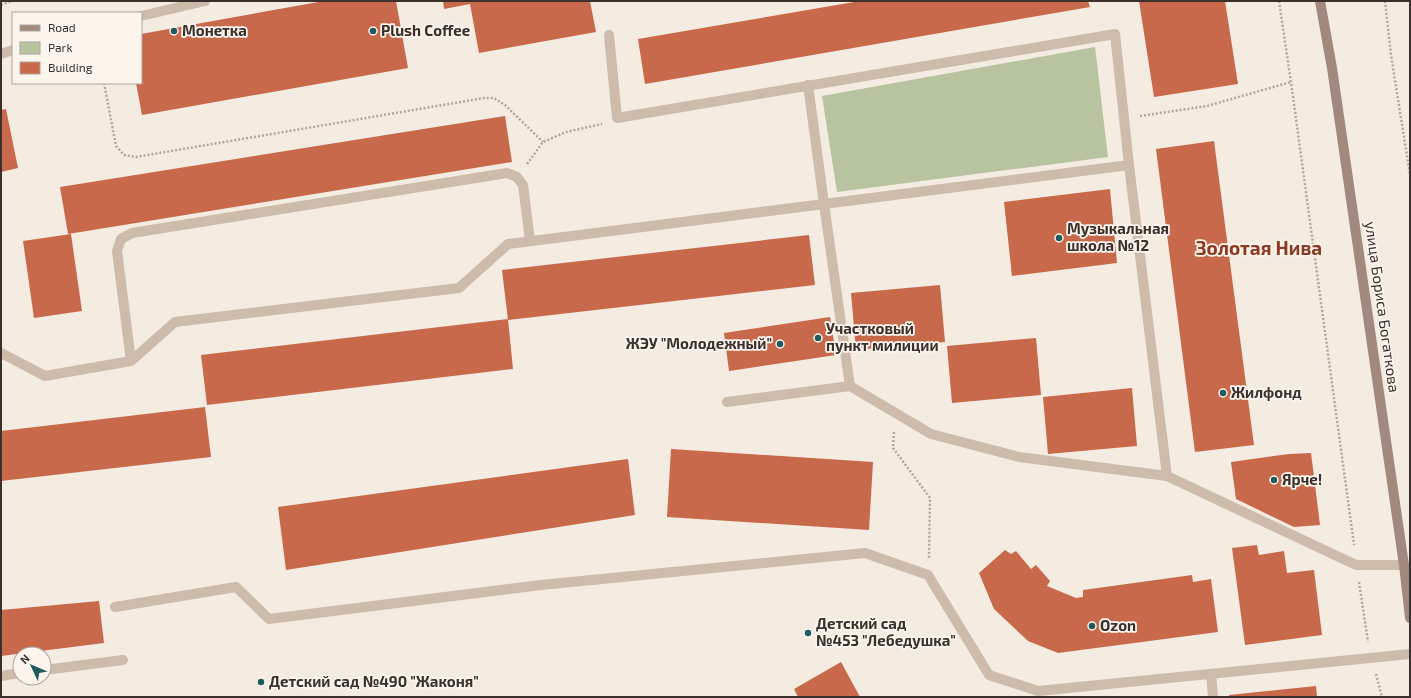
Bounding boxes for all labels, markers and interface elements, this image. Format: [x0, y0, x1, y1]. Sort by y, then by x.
legend [12, 12, 142, 84]
text: Road [48, 20, 76, 34]
place label: Монетка [182, 21, 247, 39]
place label: Plush Coffee [381, 21, 470, 39]
marker: Монетка [169, 26, 179, 36]
marker: Plush Coffee [368, 26, 378, 36]
text: Park [48, 40, 73, 54]
text: Building [48, 60, 93, 74]
place label: Музыкальная школа №12 [1067, 219, 1169, 254]
street label: улица Бориса Богаткова [1361, 220, 1404, 394]
marker: Музыкальная школа №12 [1054, 233, 1064, 243]
district label: Золотая Нива [1196, 236, 1322, 259]
place label: Участковый пункт милиции [826, 319, 939, 354]
marker: Участковый пункт милиции [813, 333, 823, 343]
place label: ЖЭУ "Молодежный" [626, 334, 772, 352]
marker: ЖЭУ "Молодежный" [775, 339, 785, 349]
place label: Жилфонд [1231, 383, 1302, 401]
marker: Жилфонд [1218, 388, 1228, 398]
place label: Ярче! [1282, 470, 1322, 488]
marker: Ярче! [1269, 475, 1279, 485]
place label: Детский сад №453 "Лебедушка" [816, 614, 956, 649]
place label: Ozon [1100, 616, 1136, 634]
marker: Ozon [1087, 621, 1097, 631]
marker: Детский сад №453 "Лебедушка" [803, 628, 813, 638]
north arrow [12, 646, 52, 686]
text: N [17, 651, 32, 666]
place label: Детский сад №490 "Жаконя" [269, 672, 479, 690]
marker: Детский сад №490 "Жаконя" [256, 677, 266, 687]

